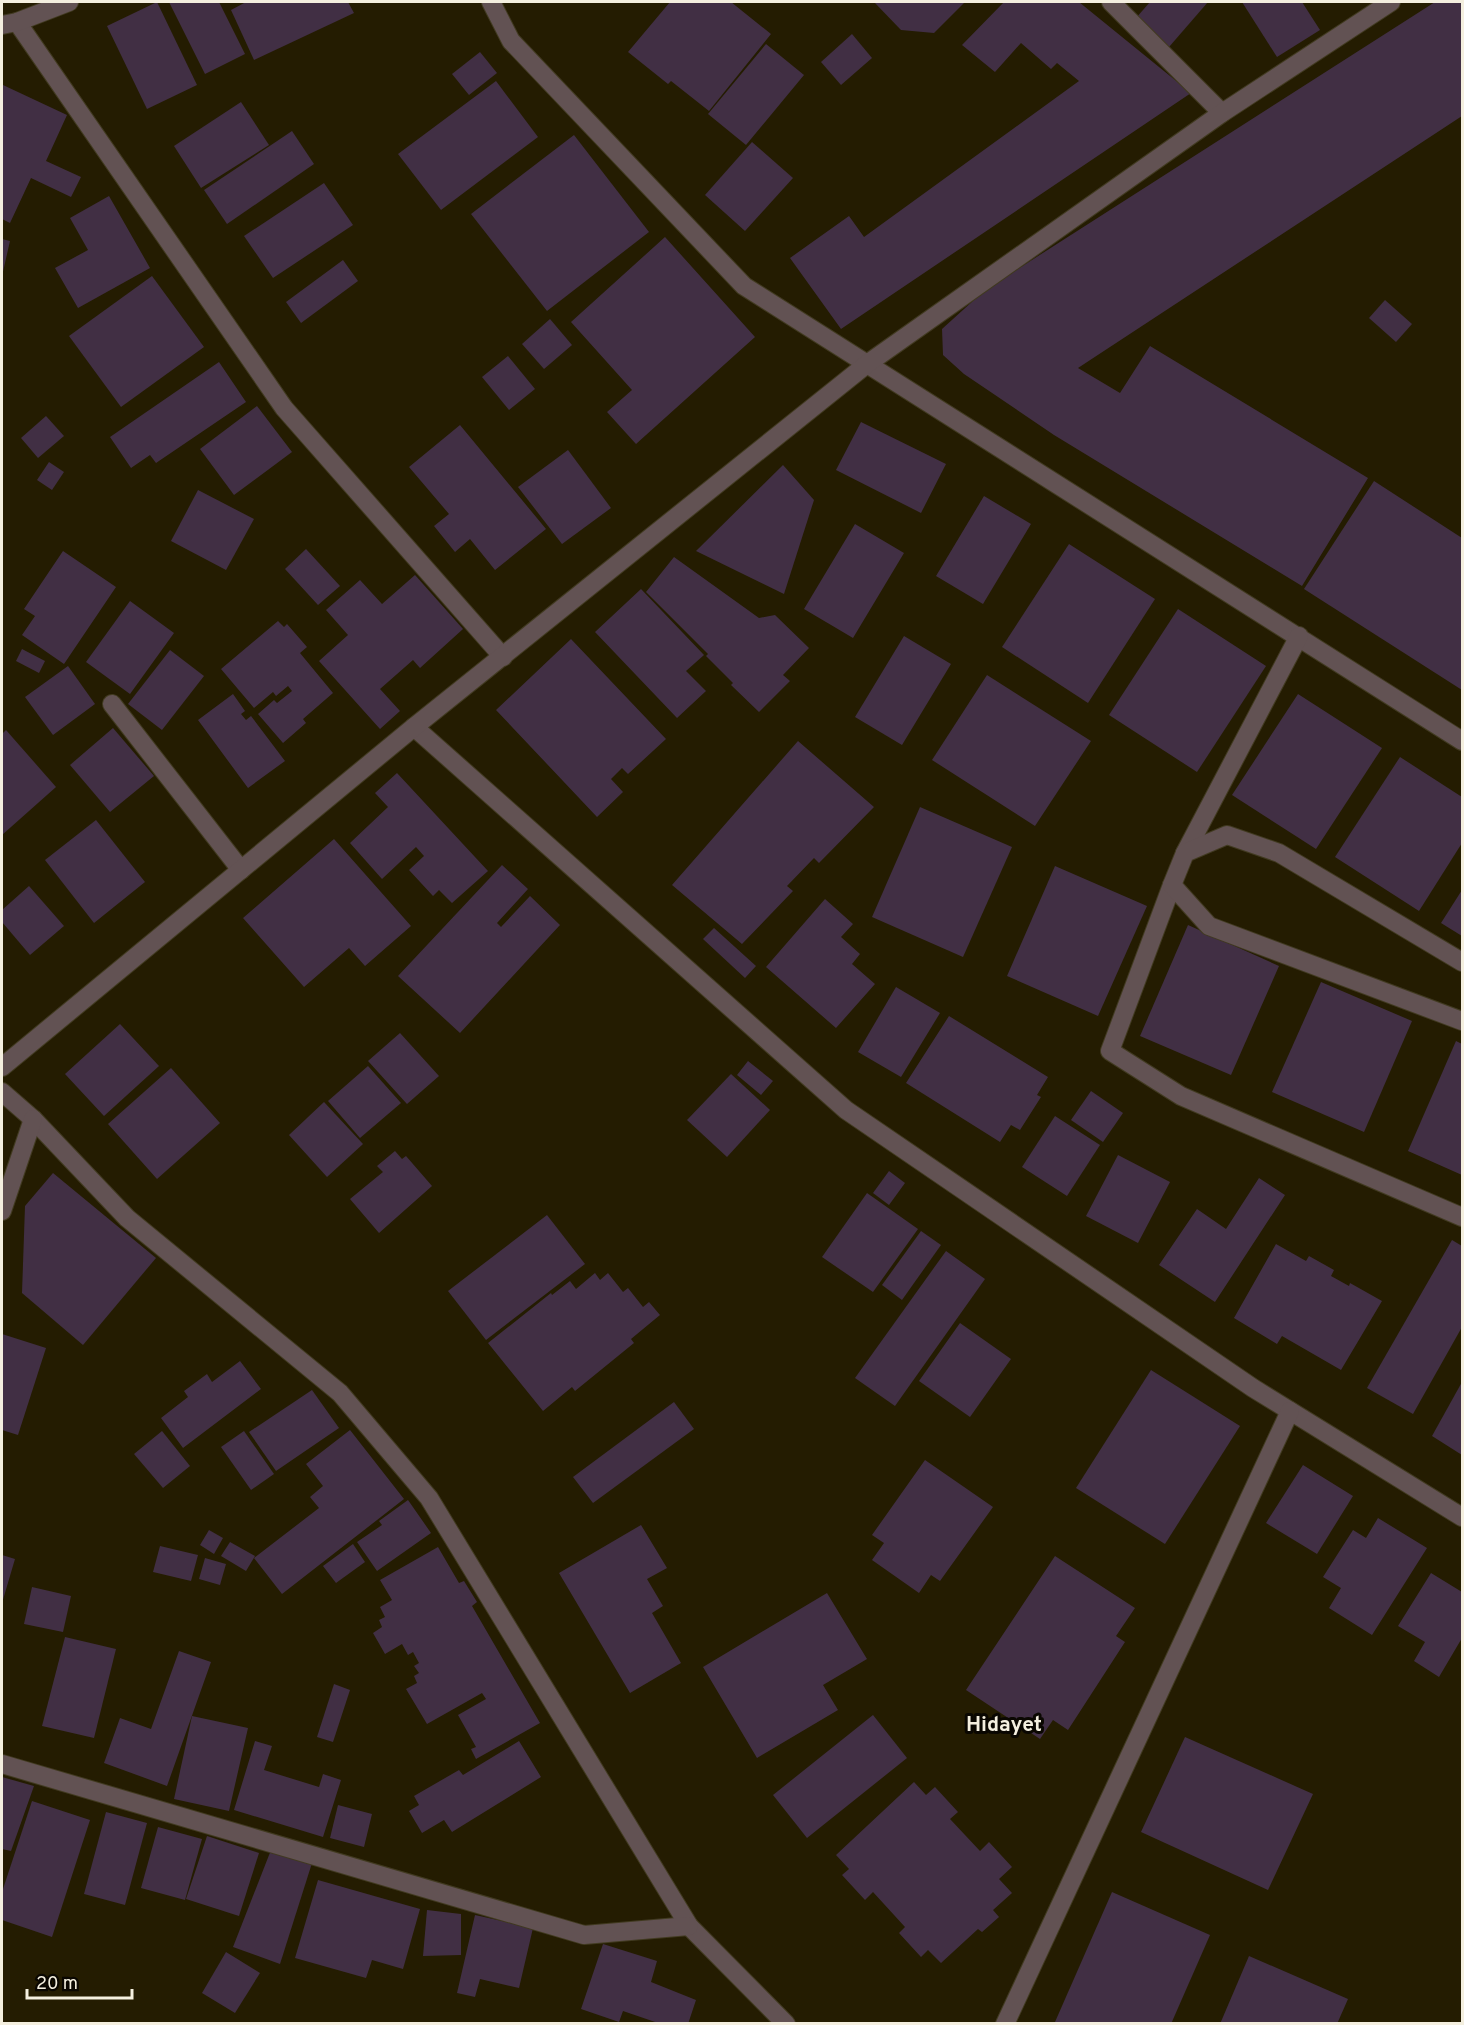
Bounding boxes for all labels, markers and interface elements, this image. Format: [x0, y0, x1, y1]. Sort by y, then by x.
district label: Hidayet [966, 1712, 1042, 1739]
scale bar [27, 1962, 132, 2000]
text: 20 m [36, 1973, 78, 1996]

